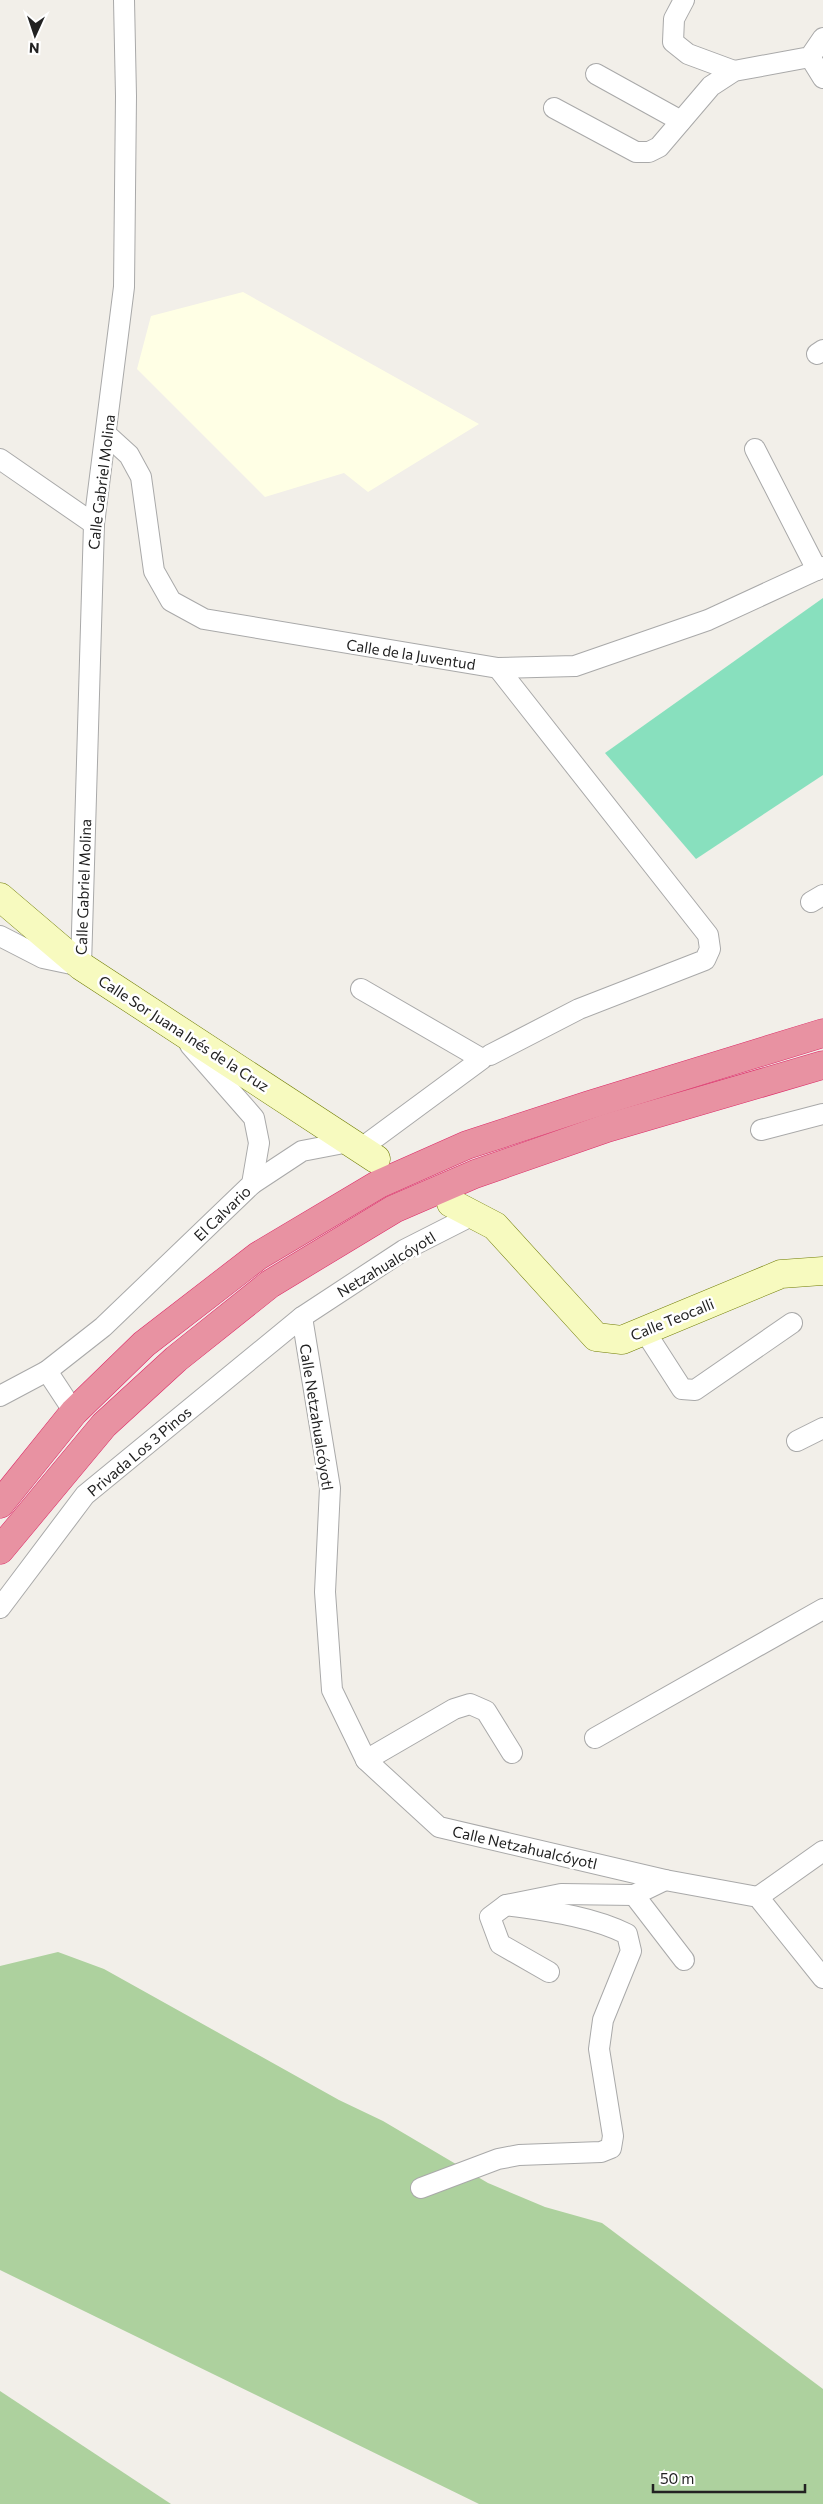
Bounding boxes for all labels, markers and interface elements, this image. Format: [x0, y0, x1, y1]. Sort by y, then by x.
north arrow [10, 10, 60, 60]
text: N [29, 40, 40, 57]
street label: Calle Gabriel Molina [84, 413, 118, 551]
street label: Calle de la Juventud [345, 635, 477, 673]
street label: Calle Gabriel Molina [72, 819, 94, 955]
street label: Calle Sor Juana Inés de la Cruz [95, 971, 273, 1095]
street label: El Calvario [190, 1182, 254, 1244]
street label: Netzahualcóyotl [334, 1228, 438, 1300]
street label: Calle Teocalli [628, 1294, 716, 1344]
street label: Calle Netzahualcóyotl [297, 1342, 337, 1492]
street label: Privada Los 3 Pinos [83, 1402, 195, 1500]
street label: Calle Netzahualcóyotl [451, 1822, 599, 1872]
scale bar [653, 2462, 806, 2494]
text: 50 m [660, 2469, 694, 2487]

